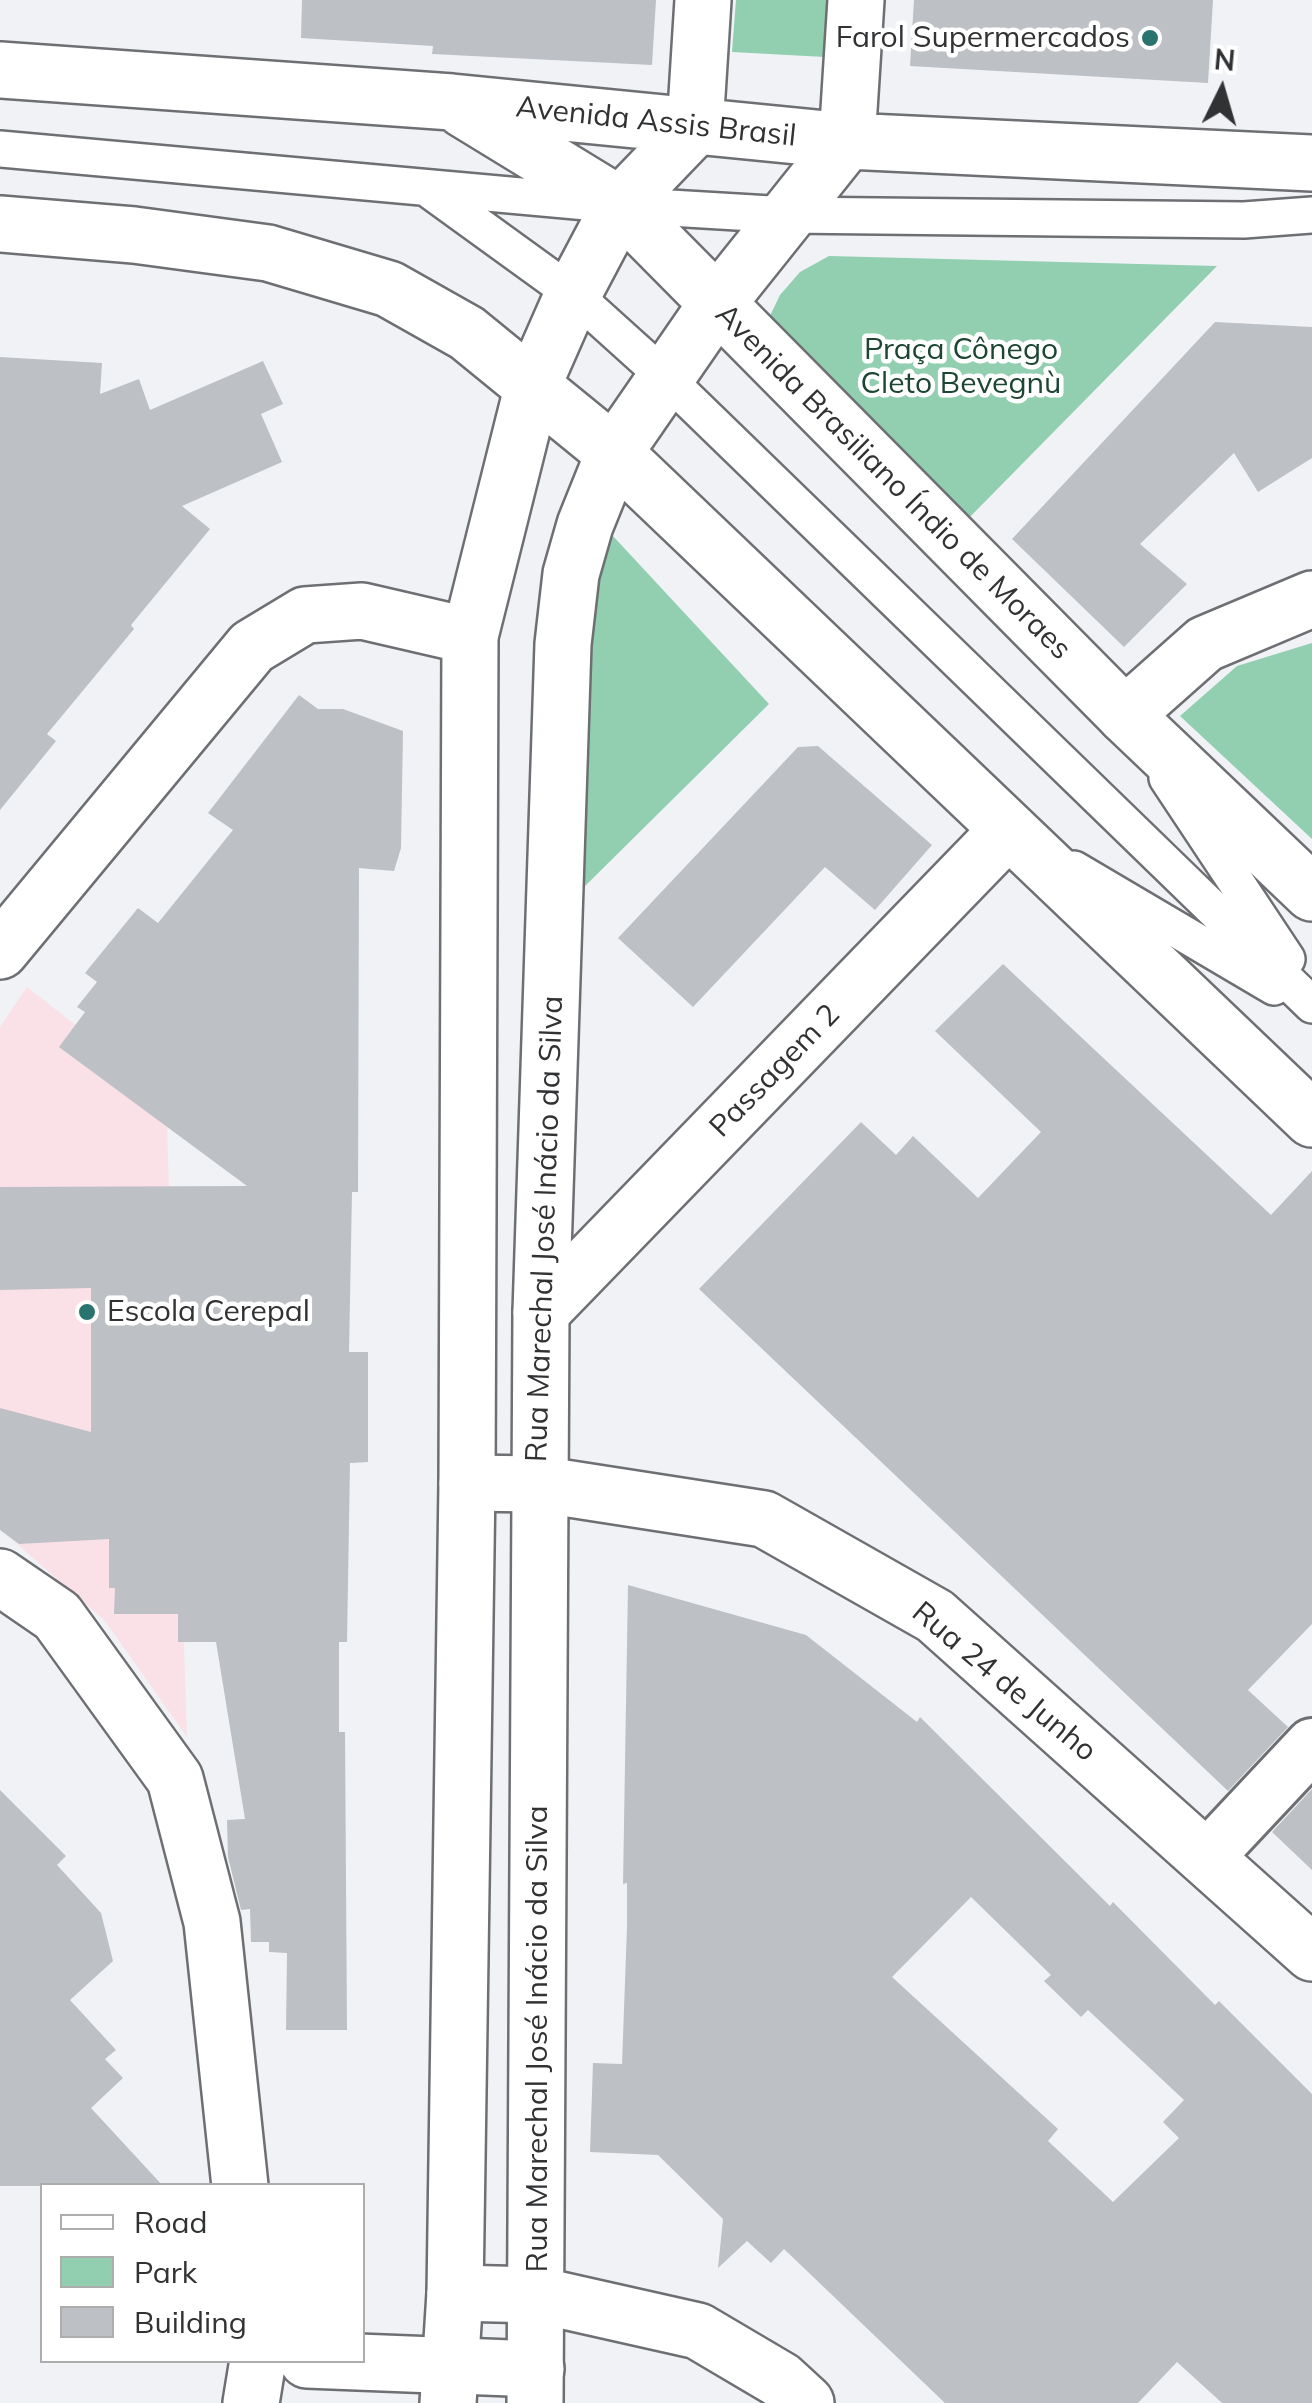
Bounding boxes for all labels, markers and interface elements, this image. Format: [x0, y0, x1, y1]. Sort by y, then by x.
place label: Farol Supermercados [836, 20, 1130, 56]
marker: Farol Supermercados [1139, 27, 1161, 49]
north arrow [1172, 40, 1272, 140]
text: N [1213, 41, 1237, 78]
street label: Avenida Assis Brasil [514, 89, 798, 155]
street label: Avenida Brasiliano Índio de Moraes [708, 297, 1078, 667]
park label: Praça Cônego Cleto Bevegnù [861, 332, 1061, 402]
street label: Rua Marechal José Inácio da Silva [519, 995, 571, 1463]
street label: Passagem 2 [703, 997, 847, 1145]
place label: Escola Cerepal [107, 1294, 310, 1330]
marker: Escola Cerepal [76, 1301, 98, 1323]
street label: Rua 24 de Junho [905, 1594, 1103, 1770]
street label: Rua Marechal José Inácio da Silva [520, 1806, 556, 2272]
legend [40, 2183, 365, 2363]
text: Road [134, 2203, 208, 2241]
text: Park [134, 2253, 197, 2291]
text: Building [134, 2303, 247, 2341]

